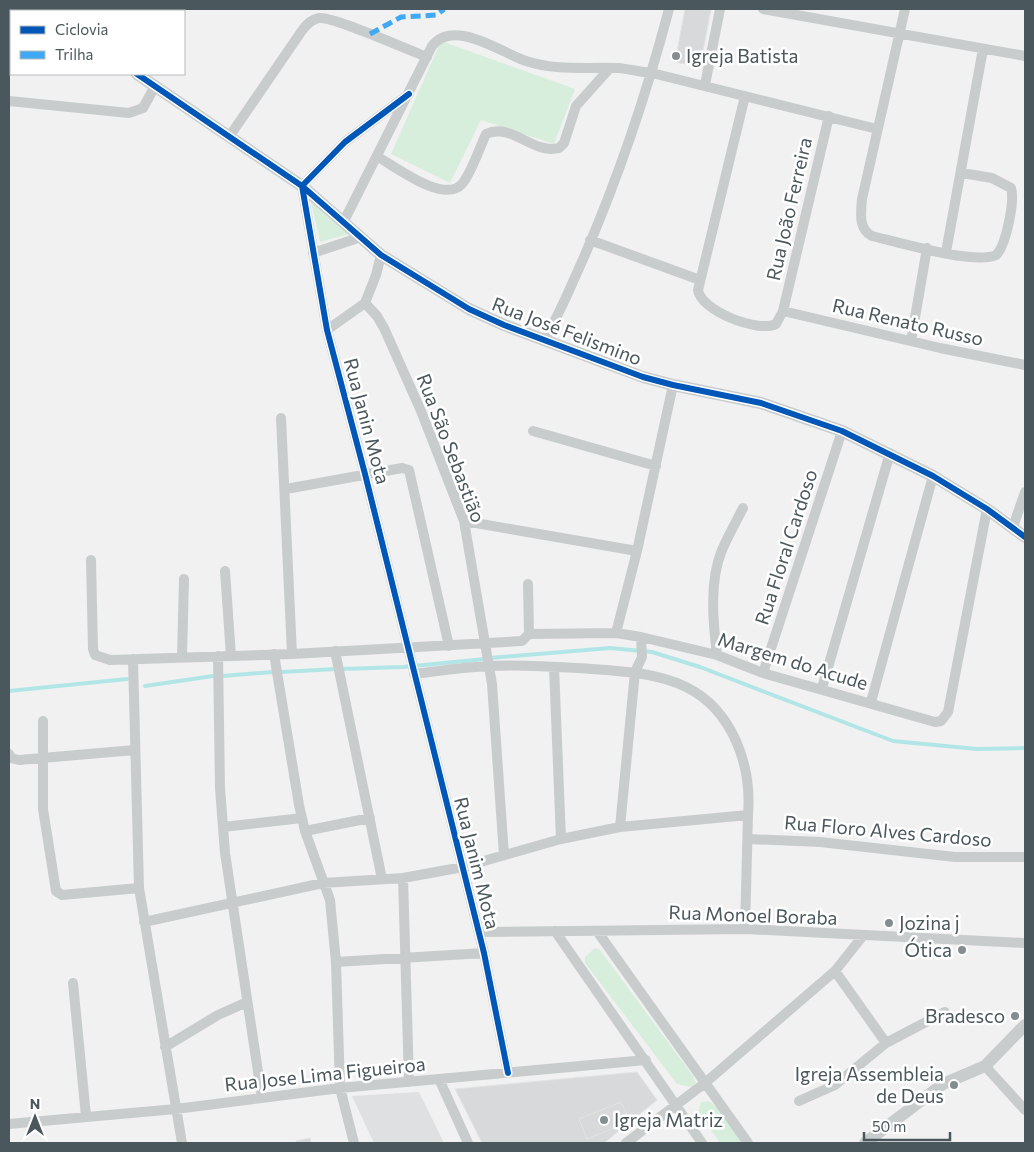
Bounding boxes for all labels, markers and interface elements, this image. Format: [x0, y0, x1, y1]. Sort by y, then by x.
legend [10, 10, 185, 75]
text: Ciclovia [55, 20, 108, 38]
place label: Igreja Batista [686, 44, 799, 67]
text: Trilha [55, 45, 93, 63]
marker: Igreja Batista [670, 50, 682, 62]
street label: Rua João Ferreira [761, 135, 816, 283]
street label: Rua José Felismino [489, 291, 645, 370]
street label: Rua Renato Russo [830, 293, 986, 350]
street label: Rua Janin Mota [340, 355, 395, 486]
street label: Rua São Sebastião [412, 370, 490, 526]
street label: Rua Floral Cardoso [750, 466, 821, 627]
street label: Margem do Acude [715, 627, 871, 694]
street label: Rua Janim Mota [450, 794, 505, 931]
street label: Rua Floro Alves Cardoso [783, 810, 993, 851]
street label: Rua Monoel Boraba [668, 900, 838, 929]
place label: Jozina j [899, 911, 960, 934]
marker: Jozina j [883, 917, 895, 929]
place label: Ótica [904, 937, 952, 961]
marker: Ótica [956, 944, 968, 956]
place label: Bradesco [925, 1004, 1005, 1027]
marker: Bradesco [1009, 1010, 1021, 1022]
street label: Rua Jose Lima Figueiroa [223, 1052, 427, 1095]
place label: Igreja Assembleia de Deus [795, 1062, 944, 1107]
marker: Igreja Assembleia de Deus [948, 1079, 960, 1091]
north arrow [10, 1092, 60, 1142]
text: N [30, 1095, 40, 1112]
place label: Igreja Matriz [614, 1108, 723, 1131]
scale bar [864, 1110, 950, 1142]
marker: Igreja Matriz [598, 1114, 610, 1126]
text: 50 m [872, 1117, 906, 1135]

